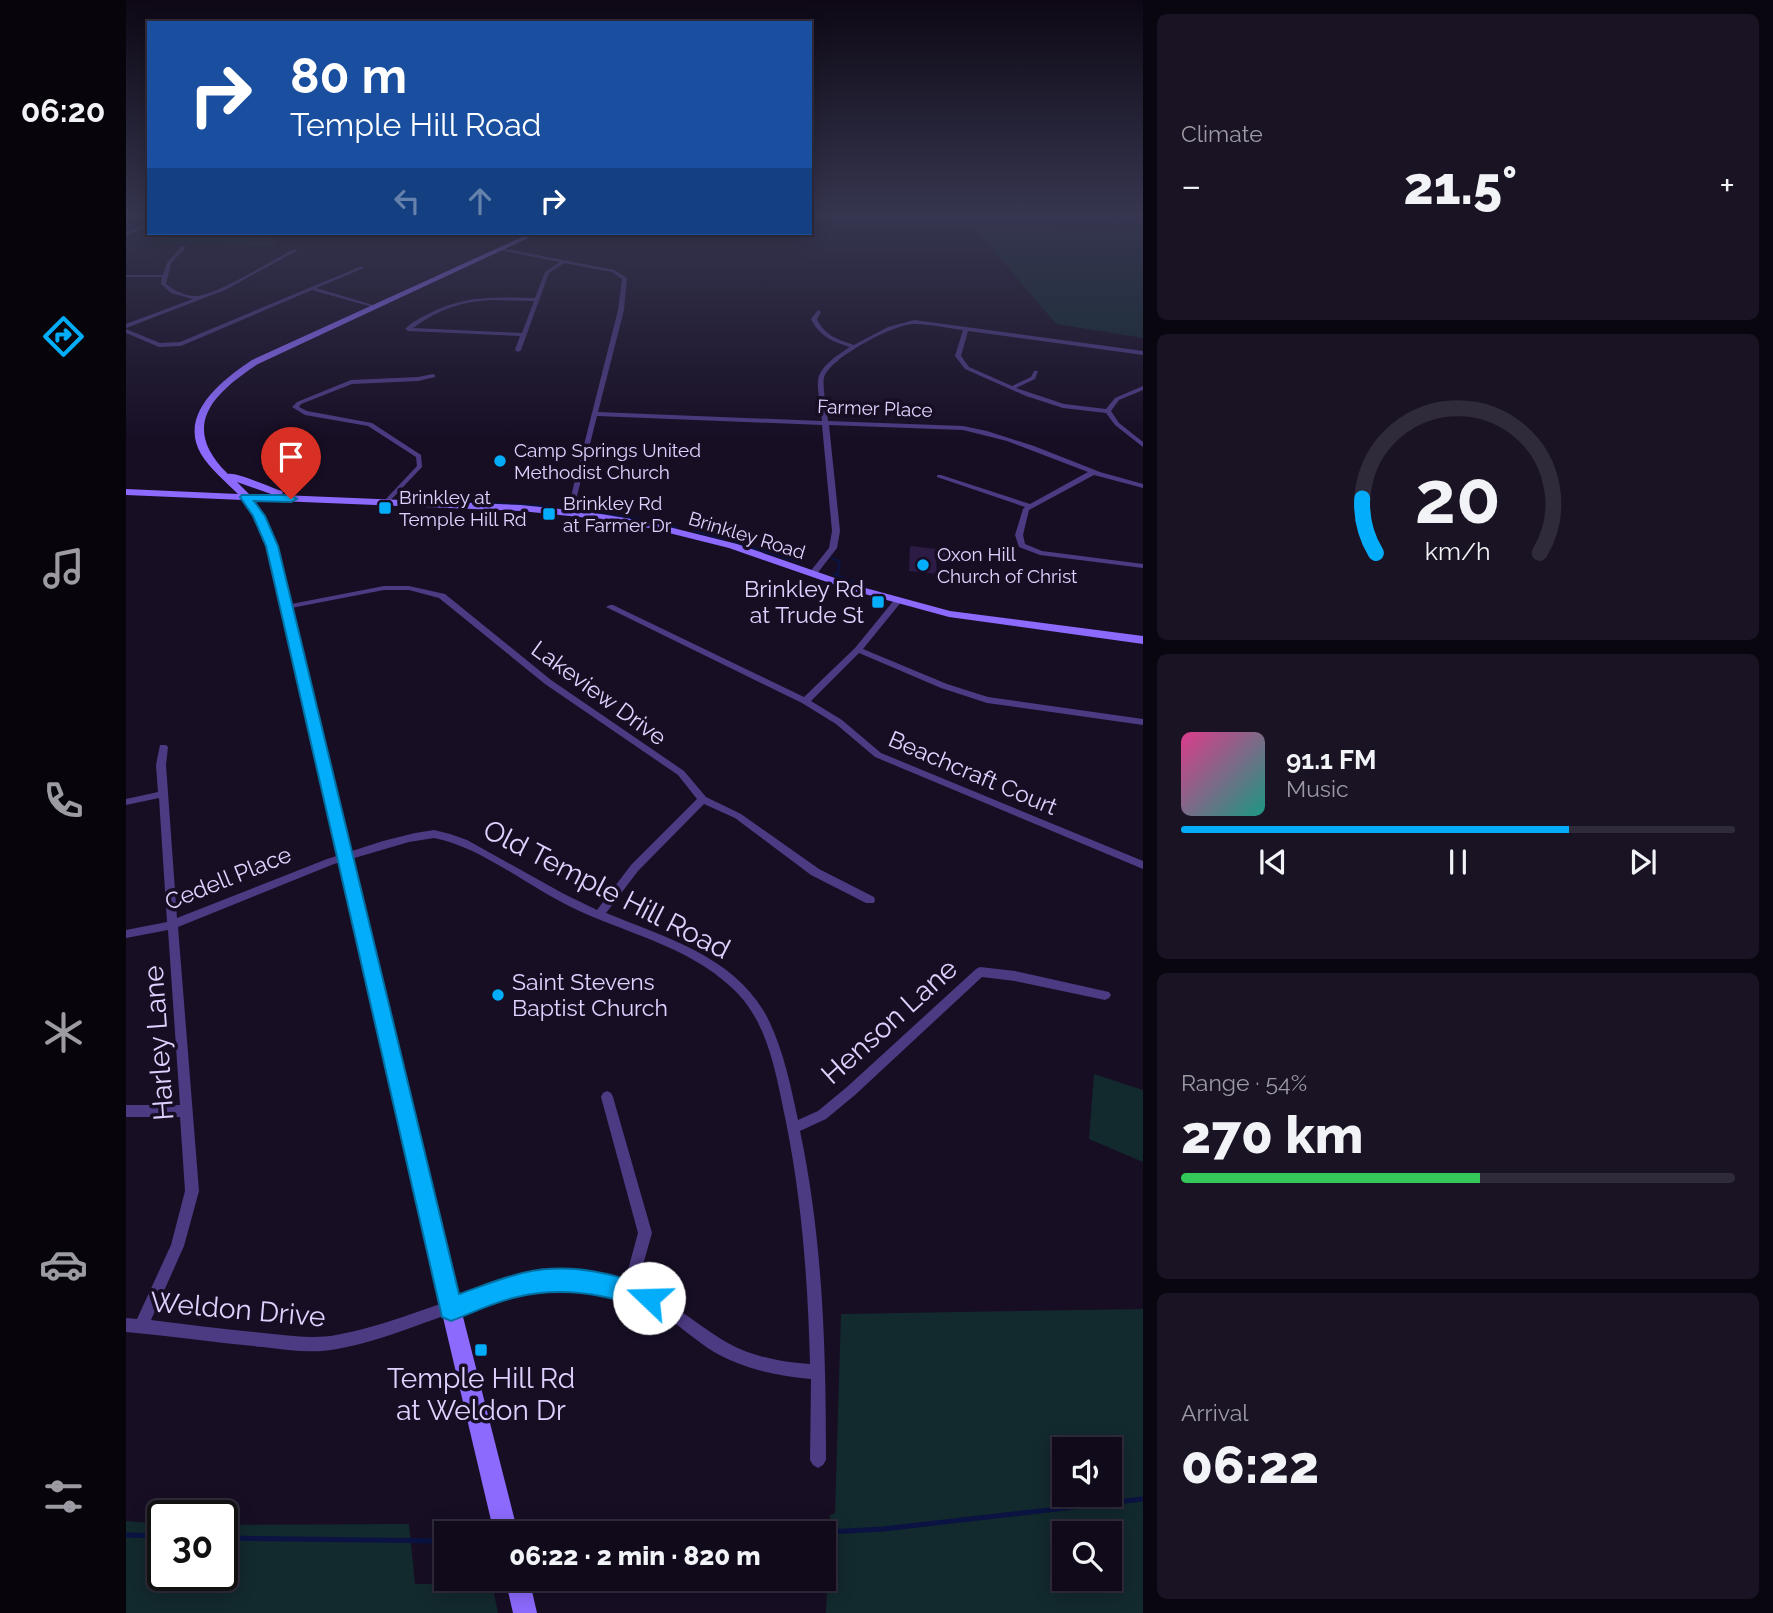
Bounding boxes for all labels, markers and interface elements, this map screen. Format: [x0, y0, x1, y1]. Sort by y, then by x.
text: 80 m [290, 47, 407, 104]
icon: right [175, 49, 266, 140]
text: 06:20 [21, 92, 105, 129]
text: Temple Hill Road [290, 106, 541, 143]
text: Climate [1181, 120, 1263, 147]
text: 21.5° [1403, 155, 1517, 216]
text: − [1181, 163, 1201, 208]
text: + [1719, 163, 1735, 208]
icon: left [388, 182, 426, 220]
icon: ahead [461, 182, 499, 220]
icon: right [534, 182, 572, 220]
icon: directions [39, 312, 88, 361]
street label: Farmer Place [817, 395, 933, 421]
pin [261, 427, 321, 499]
icon: arrive [272, 438, 310, 476]
place label: Camp Springs United Methodist Church [514, 439, 701, 483]
marker: Camp Springs United Methodist Church [492, 453, 508, 469]
text: 20 [1415, 455, 1501, 540]
place label: Brinkley at Temple Hill Rd [399, 486, 527, 530]
place label: Brinkley Rd at Farmer Dr [563, 492, 672, 536]
marker: Brinkley at Temple Hill Rd [377, 500, 393, 516]
marker: Brinkley Rd at Farmer Dr [541, 506, 557, 522]
street label: Brinkley Road [686, 507, 808, 563]
text: km/h [1425, 535, 1491, 565]
place label: Oxon Hill Church of Christ [937, 543, 1078, 587]
icon: music [39, 544, 88, 593]
marker: Oxon Hill Church of Christ [915, 557, 931, 573]
place label: Brinkley Rd at Trude St [744, 575, 864, 628]
marker: Brinkley Rd at Trude St [870, 594, 886, 610]
street label: Lakeview Drive [527, 635, 672, 751]
street label: Beachcraft Court [885, 725, 1062, 820]
text: 91.1 FM [1286, 745, 1377, 775]
text: Music [1286, 775, 1349, 802]
icon: phone [39, 776, 88, 825]
street label: Old Temple Hill Road [478, 813, 736, 966]
street label: Cedell Place [161, 840, 295, 915]
icon: previous [1254, 843, 1292, 881]
icon: pause [1439, 843, 1477, 881]
icon: next [1624, 843, 1662, 881]
street label: Henson Lane [815, 952, 964, 1091]
street label: Harley Lane [137, 964, 180, 1122]
place label: Saint Stevens Baptist Church [512, 968, 668, 1021]
marker: Saint Stevens Baptist Church [490, 987, 506, 1003]
icon: climate [39, 1008, 88, 1057]
text: Range · 54% [1181, 1069, 1307, 1096]
text: 270 km [1181, 1104, 1363, 1165]
icon: car [39, 1240, 88, 1289]
position arrow [612, 1261, 686, 1335]
street label: Weldon Drive [149, 1285, 327, 1334]
marker: Temple Hill Rd at Weldon Dr [473, 1342, 489, 1358]
place label: Temple Hill Rd at Weldon Dr [387, 1362, 575, 1427]
text: Arrival [1181, 1399, 1248, 1426]
text: 06:22 [1181, 1434, 1319, 1495]
map controls [1052, 1437, 1122, 1591]
button: sound [1052, 1437, 1122, 1507]
icon: filters [39, 1472, 88, 1521]
speed limit sign: 30 [147, 1500, 238, 1591]
button: search [1052, 1521, 1122, 1591]
text: 06:22 · 2 min · 820 m [509, 1541, 761, 1571]

